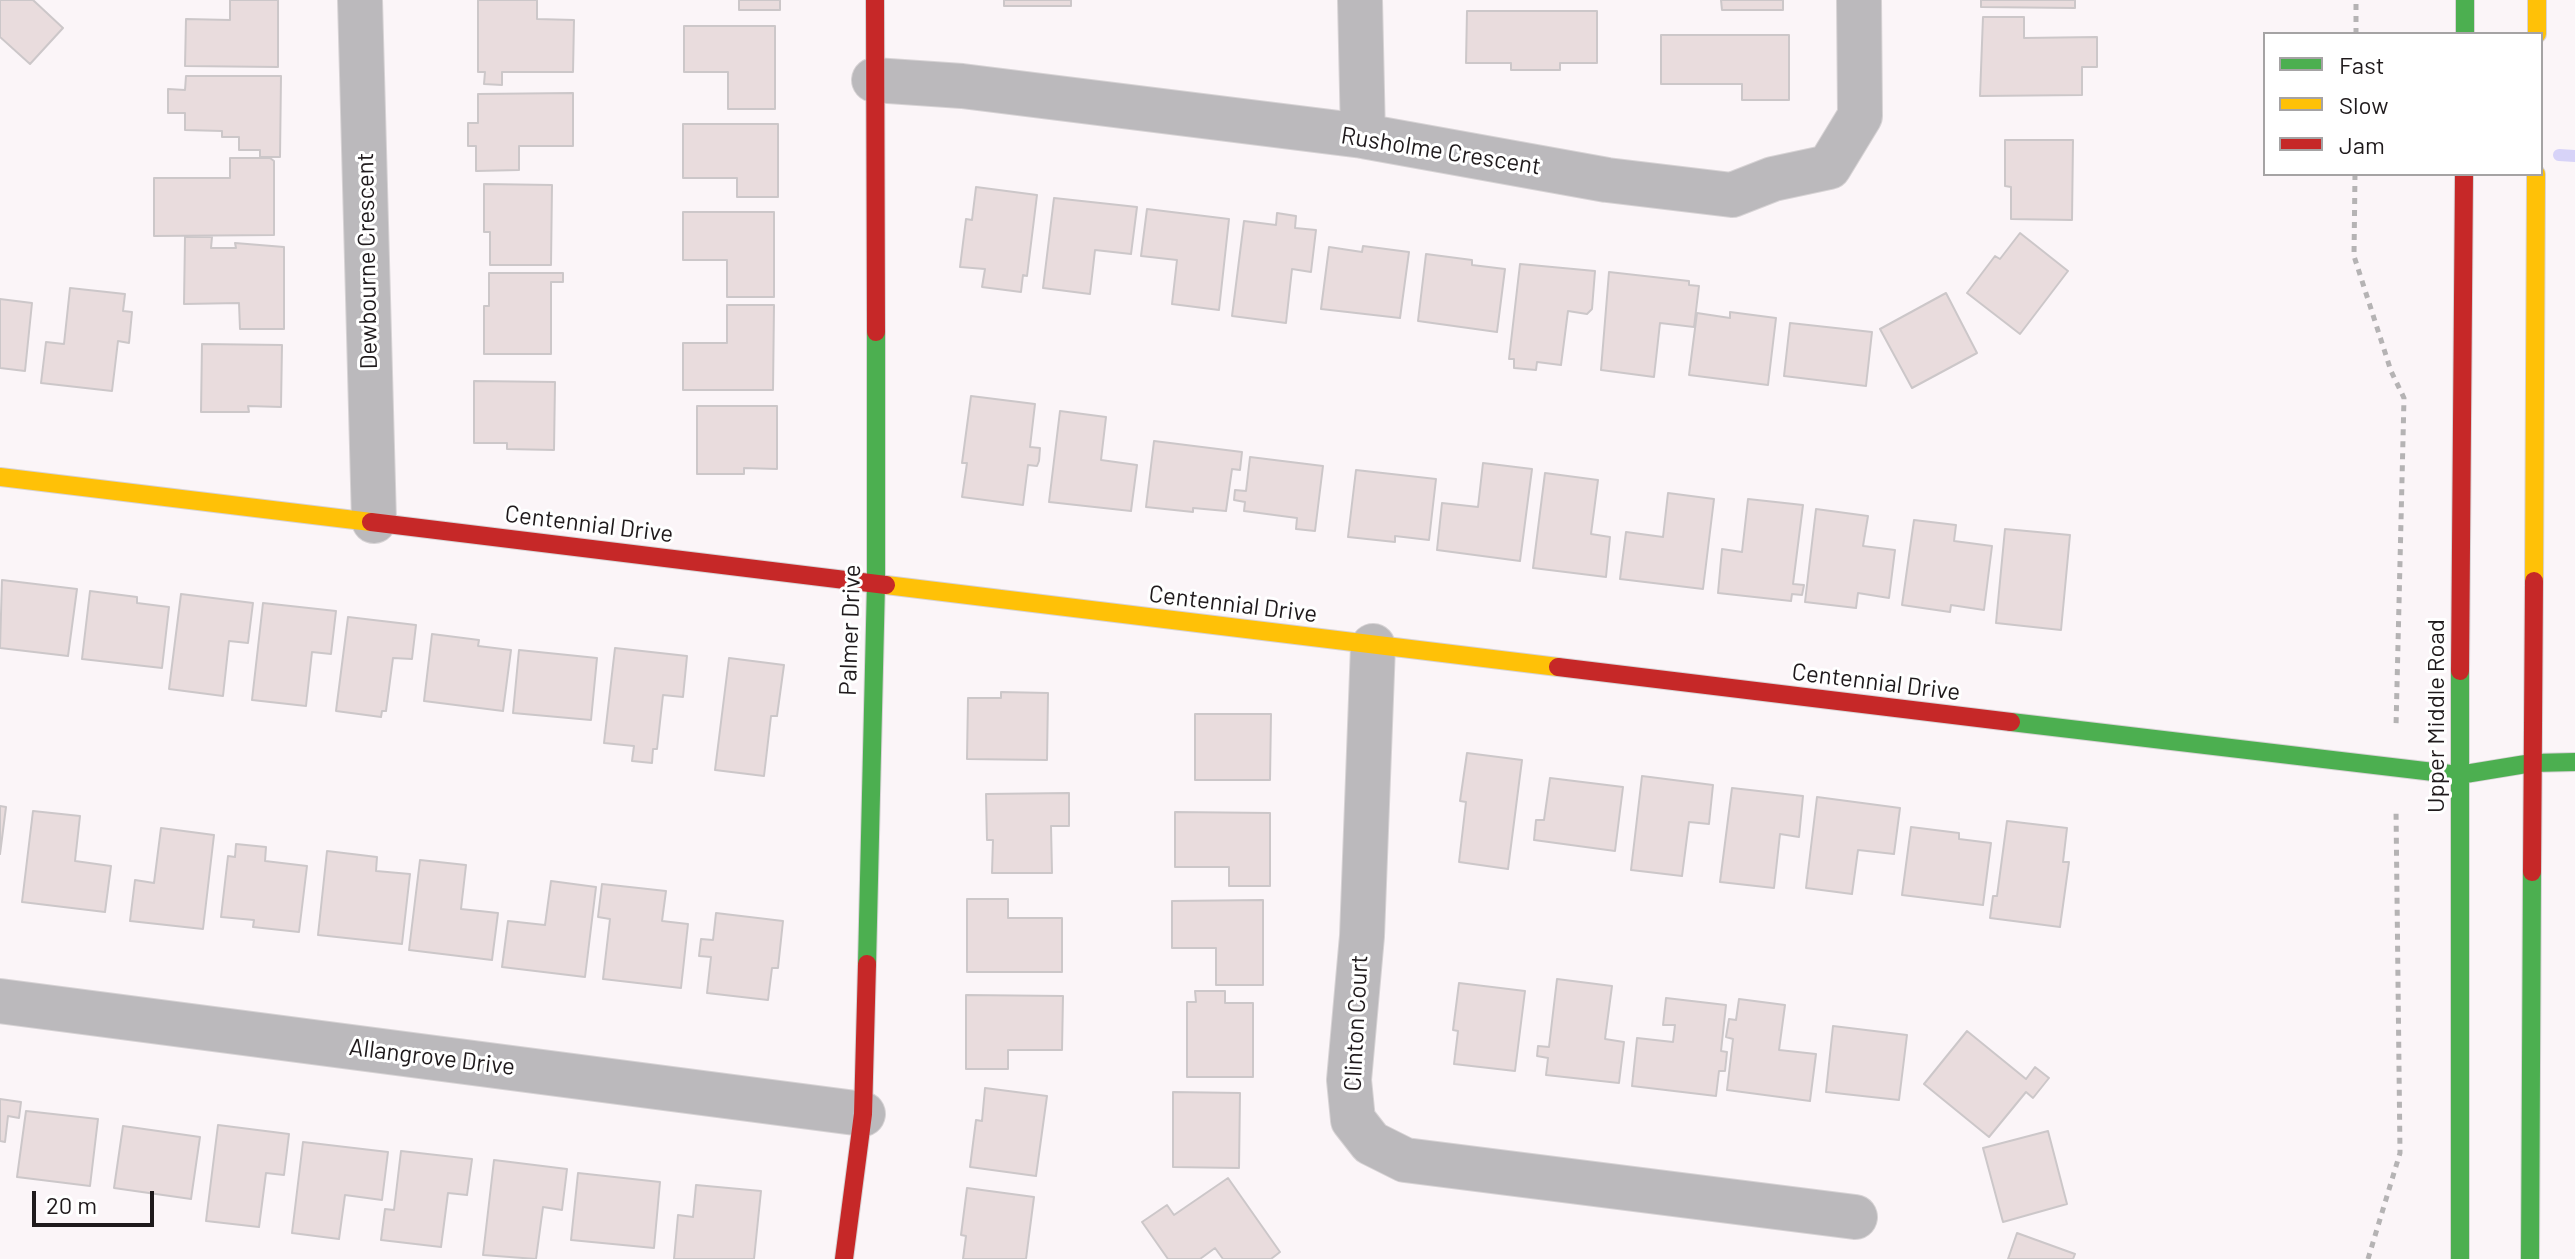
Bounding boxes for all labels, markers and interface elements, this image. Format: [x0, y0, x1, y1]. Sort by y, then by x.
legend [2263, 32, 2543, 176]
text: Fast [2339, 50, 2384, 79]
text: Slow [2339, 90, 2388, 119]
street label: Rusholme Crescent [1339, 121, 1543, 181]
text: Jam [2339, 130, 2385, 159]
street label: Dewbourne Crescent [351, 152, 383, 370]
street label: Centennial Drive [503, 499, 675, 549]
street label: Palmer Drive [833, 564, 867, 696]
street label: Centennial Drive [1147, 579, 1319, 629]
street label: Upper Middle Road [2422, 619, 2450, 813]
street label: Centennial Drive [1790, 657, 1962, 707]
street label: Clinton Court [1338, 954, 1374, 1092]
street label: Allangrove Drive [347, 1033, 517, 1081]
scale bar [36, 1175, 158, 1225]
text: 20 m [46, 1190, 97, 1219]

